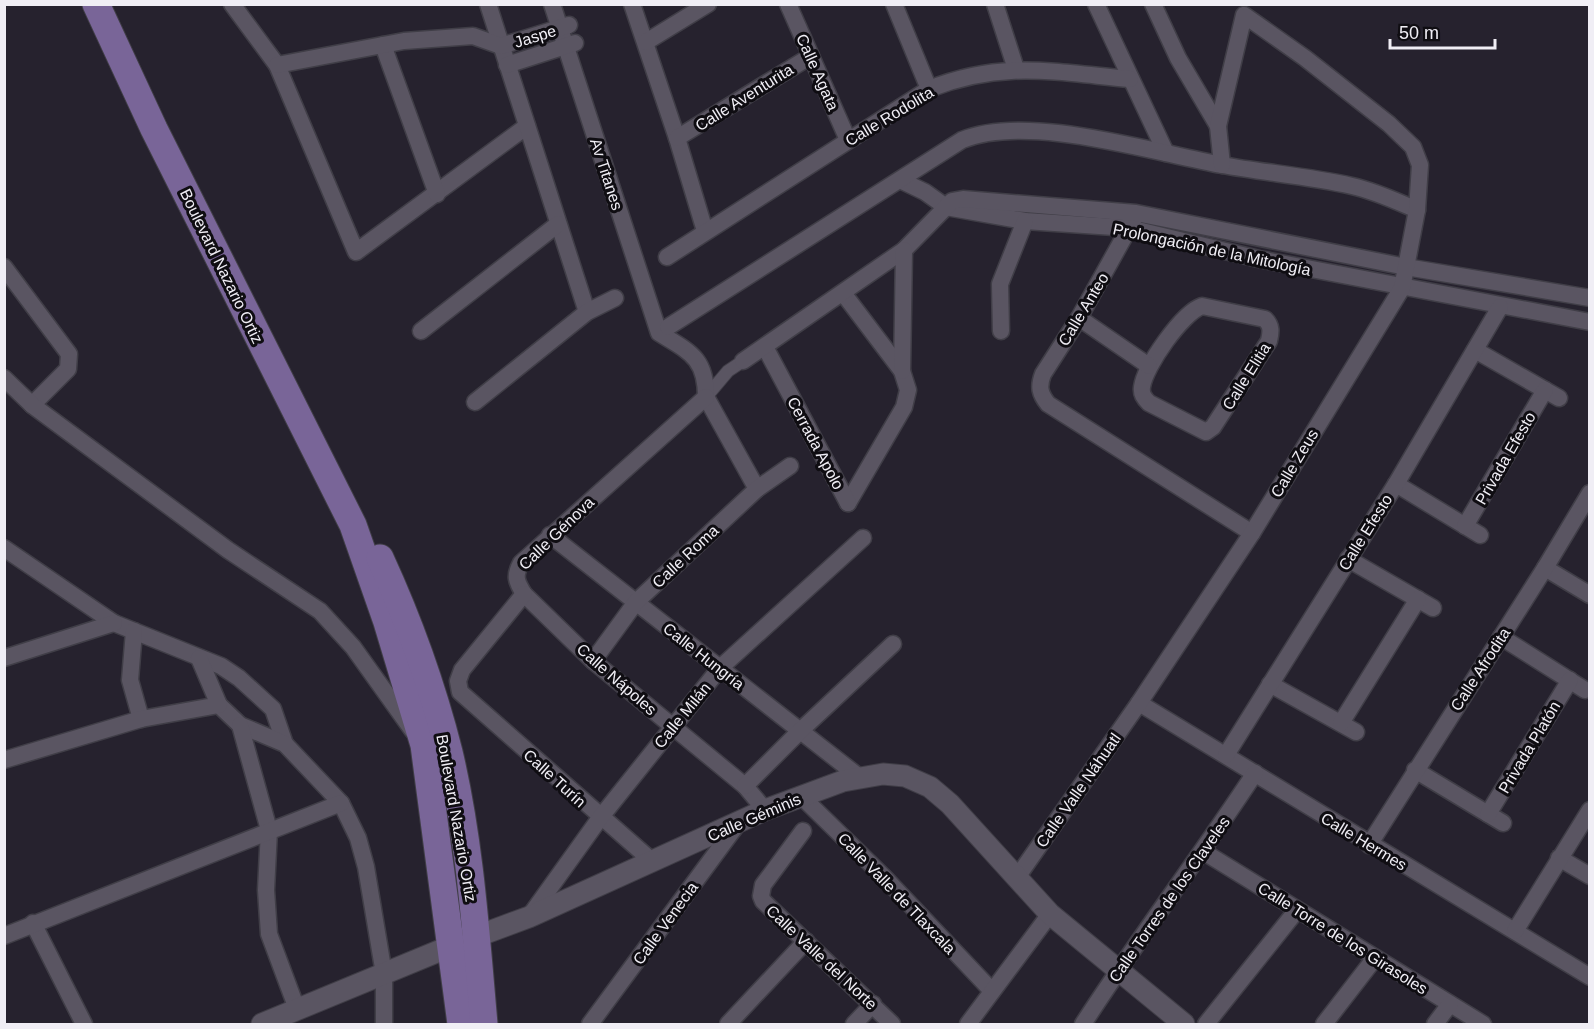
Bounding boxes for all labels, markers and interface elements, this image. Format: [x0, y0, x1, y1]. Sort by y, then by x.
scale bar [1390, 12, 1495, 50]
street label: Jaspe [512, 22, 558, 51]
text: 50 m [1399, 23, 1439, 43]
street label: Calle Agata [793, 31, 842, 113]
street label: Calle Aventurita [692, 61, 796, 134]
street label: Calle Rodolita [842, 83, 936, 149]
street label: Av Titanes [587, 136, 626, 212]
street label: Boulevard Nazario Ortiz [177, 186, 266, 346]
street label: Prolongación de la Mitología [1111, 220, 1313, 279]
street label: Calle Anteo [1055, 270, 1112, 349]
street label: Calle Elitia [1219, 340, 1274, 413]
street label: Cerrada Apolo [784, 394, 847, 492]
street label: Privada Efesto [1472, 409, 1539, 508]
street label: Calle Zeus [1267, 426, 1321, 500]
street label: Calle Efesto [1335, 491, 1396, 573]
street label: Calle Génova [516, 494, 597, 573]
street label: Calle Roma [649, 522, 722, 591]
street label: Calle Hungría [660, 620, 748, 693]
street label: Calle Afrodita [1447, 625, 1514, 714]
street label: Calle Nápoles [574, 640, 660, 718]
street label: Calle Milán [651, 679, 714, 751]
street label: Privada Platón [1495, 698, 1564, 796]
street label: Calle Valle Náhuatl [1033, 730, 1124, 850]
street label: Boulevard Nazario Ortiz [433, 733, 480, 903]
street label: Calle Turín [520, 746, 589, 811]
street label: Calle Géminis [705, 790, 803, 845]
street label: Calle Hermes [1318, 809, 1410, 874]
street label: Calle Torres de los Claveles [1106, 813, 1233, 985]
street label: Calle Valle de Tlaxcala [835, 829, 959, 957]
street label: Calle Venecia [630, 879, 701, 968]
street label: Calle Torre de los Girasoles [1255, 879, 1430, 998]
street label: Calle Valle del Norte [763, 902, 880, 1013]

